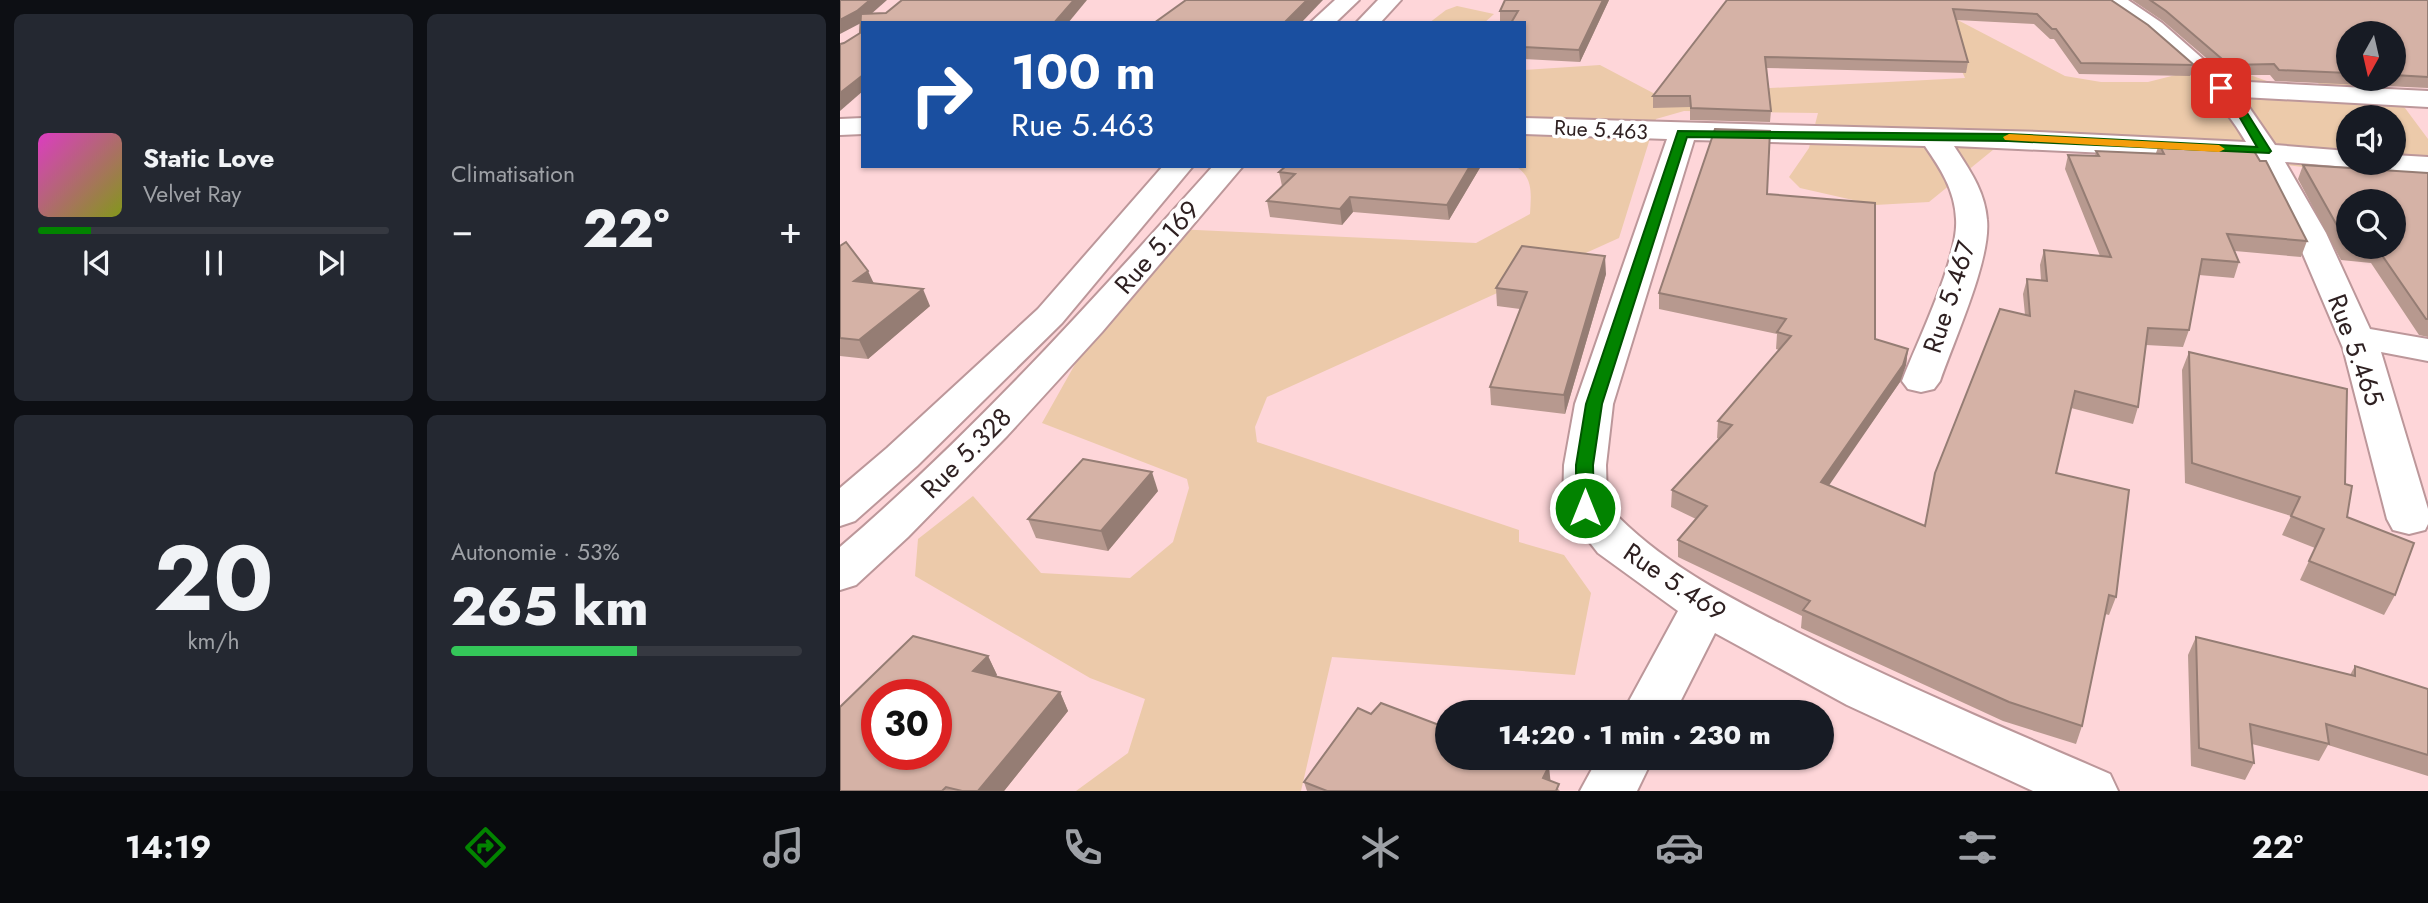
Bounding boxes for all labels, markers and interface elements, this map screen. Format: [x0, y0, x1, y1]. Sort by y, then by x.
north arrow [2336, 21, 2406, 91]
map controls [2336, 21, 2406, 259]
text: 100 m [1011, 37, 1156, 107]
icon: right [896, 49, 987, 140]
pin [2191, 58, 2251, 118]
icon: arrive [2202, 69, 2240, 107]
text: Rue 5.463 [1011, 102, 1154, 148]
button: sound [2336, 105, 2406, 175]
street label: Rue 5.463 [1553, 113, 1649, 147]
text: Static Love [143, 139, 275, 177]
text: Climatisation [451, 157, 575, 191]
text: Velvet Ray [143, 177, 241, 211]
button: search [2336, 189, 2406, 259]
text: 22° [583, 191, 669, 267]
street label: Rue 5.169 [1105, 192, 1209, 302]
text: − [451, 202, 473, 257]
text: + [779, 202, 802, 257]
street label: Rue 5.467 [1913, 236, 1985, 358]
icon: previous [78, 244, 116, 282]
icon: pause [195, 244, 233, 282]
icon: next [312, 244, 350, 282]
street label: Rue 5.465 [2318, 289, 2394, 411]
street label: Rue 5.328 [912, 399, 1020, 507]
position arrow [1548, 471, 1622, 545]
text: 20 [154, 513, 273, 644]
street label: Rue 5.469 [1616, 534, 1734, 630]
text: Autonomie · 53% [451, 535, 620, 569]
text: 265 km [451, 569, 649, 645]
text: km/h [188, 624, 239, 658]
speed limit sign: 30 [861, 679, 952, 770]
text: 14:20 · 1 min · 230 m [1498, 716, 1771, 754]
icon: directions [461, 823, 510, 872]
icon: music [759, 823, 808, 872]
icon: phone [1058, 823, 1107, 872]
icon: climate [1356, 823, 1405, 872]
icon: car [1655, 823, 1704, 872]
icon: filters [1953, 823, 2002, 872]
text: 14:19 [125, 824, 211, 870]
text: 22° [2252, 824, 2303, 870]

